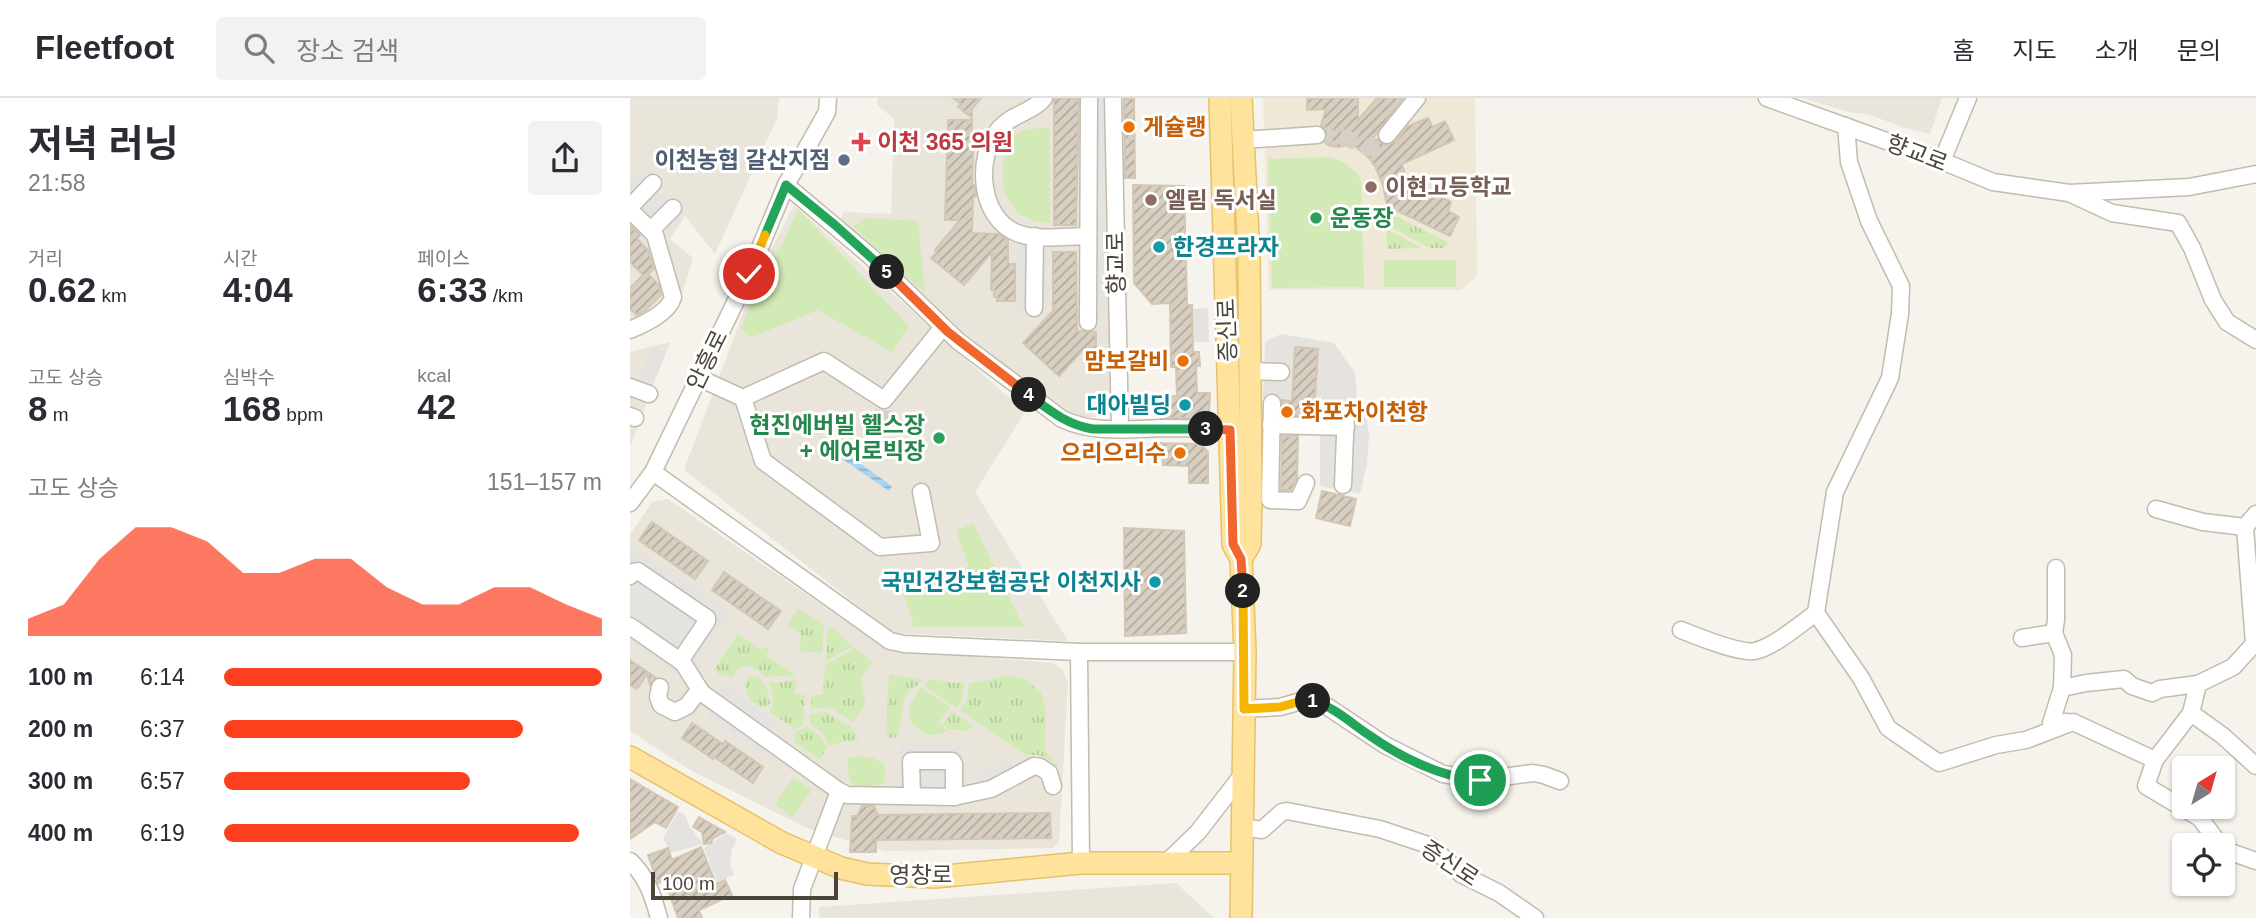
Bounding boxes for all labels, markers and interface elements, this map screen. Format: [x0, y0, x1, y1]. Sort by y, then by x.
search box [216, 17, 706, 80]
text: Fleetfoot [35, 29, 174, 66]
icon: search [240, 29, 278, 67]
text: 장소 검색 [296, 36, 399, 66]
text: 홈 [1952, 37, 1974, 64]
text: 지도 [2012, 37, 2057, 64]
text: 소개 [2095, 37, 2139, 64]
text: 문의 [2177, 37, 2221, 64]
place label: 게슐랭 [1143, 114, 1206, 140]
marker: 게슐랭 [1121, 119, 1137, 135]
button: share [528, 121, 602, 195]
text: 저녁 러닝 [28, 123, 178, 165]
place label: 이천 365 의원 [877, 129, 1013, 155]
street label: 향교로 [1883, 129, 1951, 177]
marker: 이천 365 의원 [851, 132, 871, 152]
place label: 이천농협 갈산지점 [654, 147, 830, 173]
marker: 이천농협 갈산지점 [836, 152, 852, 168]
text: 21:58 [28, 170, 86, 196]
place label: 이현고등학교 [1385, 174, 1512, 200]
marker: 이현고등학교 [1363, 179, 1379, 195]
place label: 엘림 독서실 [1165, 187, 1277, 213]
marker: 엘림 독서실 [1143, 192, 1159, 208]
place label: 운동장 [1330, 205, 1393, 231]
marker: 운동장 [1308, 210, 1324, 226]
street label: 향교로 [1102, 231, 1130, 295]
place label: 한경프라자 [1173, 234, 1279, 260]
marker: 한경프라자 [1151, 239, 1167, 255]
pin [719, 244, 779, 304]
text: 거리 [28, 248, 63, 269]
text: 시간 [223, 248, 258, 269]
text: 페이스 [417, 248, 470, 269]
pin: 5 [870, 254, 904, 290]
icon: check [730, 255, 768, 293]
text: 5 [881, 261, 892, 282]
text: 0.62 [28, 270, 96, 309]
text: 4:04 [223, 270, 293, 309]
text: 6:33 [417, 270, 487, 309]
text: km [96, 285, 127, 306]
text: /km [487, 285, 523, 306]
street label: 증신로 [1213, 298, 1241, 362]
street label: 안흥로 [681, 326, 733, 394]
place label: 맘보갈비 [1084, 348, 1169, 374]
marker: 맘보갈비 [1175, 353, 1191, 369]
text: kcal [417, 365, 451, 386]
text: 고도 상승 [28, 367, 103, 388]
text: 심박수 [223, 367, 275, 388]
pin: 4 [1012, 378, 1046, 412]
text: 4 [1023, 384, 1034, 405]
text: 42 [417, 387, 456, 426]
text: 8 [28, 389, 47, 428]
text: 168 [223, 389, 281, 428]
place label: 대아빌딩 [1086, 392, 1171, 418]
marker: 대아빌딩 [1177, 397, 1193, 413]
place label: 화포차이천항 [1301, 399, 1428, 425]
text: m [47, 404, 69, 425]
text: bpm [281, 404, 323, 425]
marker: 화포차이천항 [1279, 404, 1295, 420]
place label: 현진에버빌 헬스장 + 에어로빅장 [749, 412, 925, 464]
pin: 3 [1188, 412, 1224, 446]
text: 3 [1200, 418, 1211, 439]
marker: 현진에버빌 헬스장 + 에어로빅장 [931, 430, 947, 446]
place label: 으리으리수 [1060, 440, 1166, 466]
marker: 으리으리수 [1172, 445, 1188, 461]
text: 151–157 m [487, 469, 602, 495]
text: 고도 상승 [28, 475, 119, 501]
place label: 국민건강보험공단 이천지사 [881, 569, 1141, 595]
marker: 국민건강보험공단 이천지사 [1147, 574, 1163, 590]
pin: 2 [1226, 574, 1260, 608]
text: 2 [1237, 580, 1248, 601]
text: 100 m [28, 664, 93, 690]
text: 6:14 [140, 664, 185, 690]
pin: 1 [1296, 684, 1330, 718]
text: 1 [1307, 690, 1318, 711]
text: 200 m [28, 716, 93, 742]
text: 6:37 [140, 716, 185, 742]
pin [1450, 750, 1510, 810]
north arrow [2172, 756, 2235, 819]
map controls [2172, 756, 2235, 896]
icon: arrive [1461, 761, 1499, 799]
text: 300 m [28, 768, 93, 794]
text: 6:57 [140, 768, 185, 794]
text: 400 m [28, 820, 93, 846]
text: 6:19 [140, 820, 185, 846]
button: locate [2172, 833, 2235, 896]
street label: 증신로 [1416, 835, 1484, 891]
street label: 영창로 [889, 862, 953, 888]
scale bar [651, 869, 838, 901]
text: 100 m [662, 873, 715, 894]

